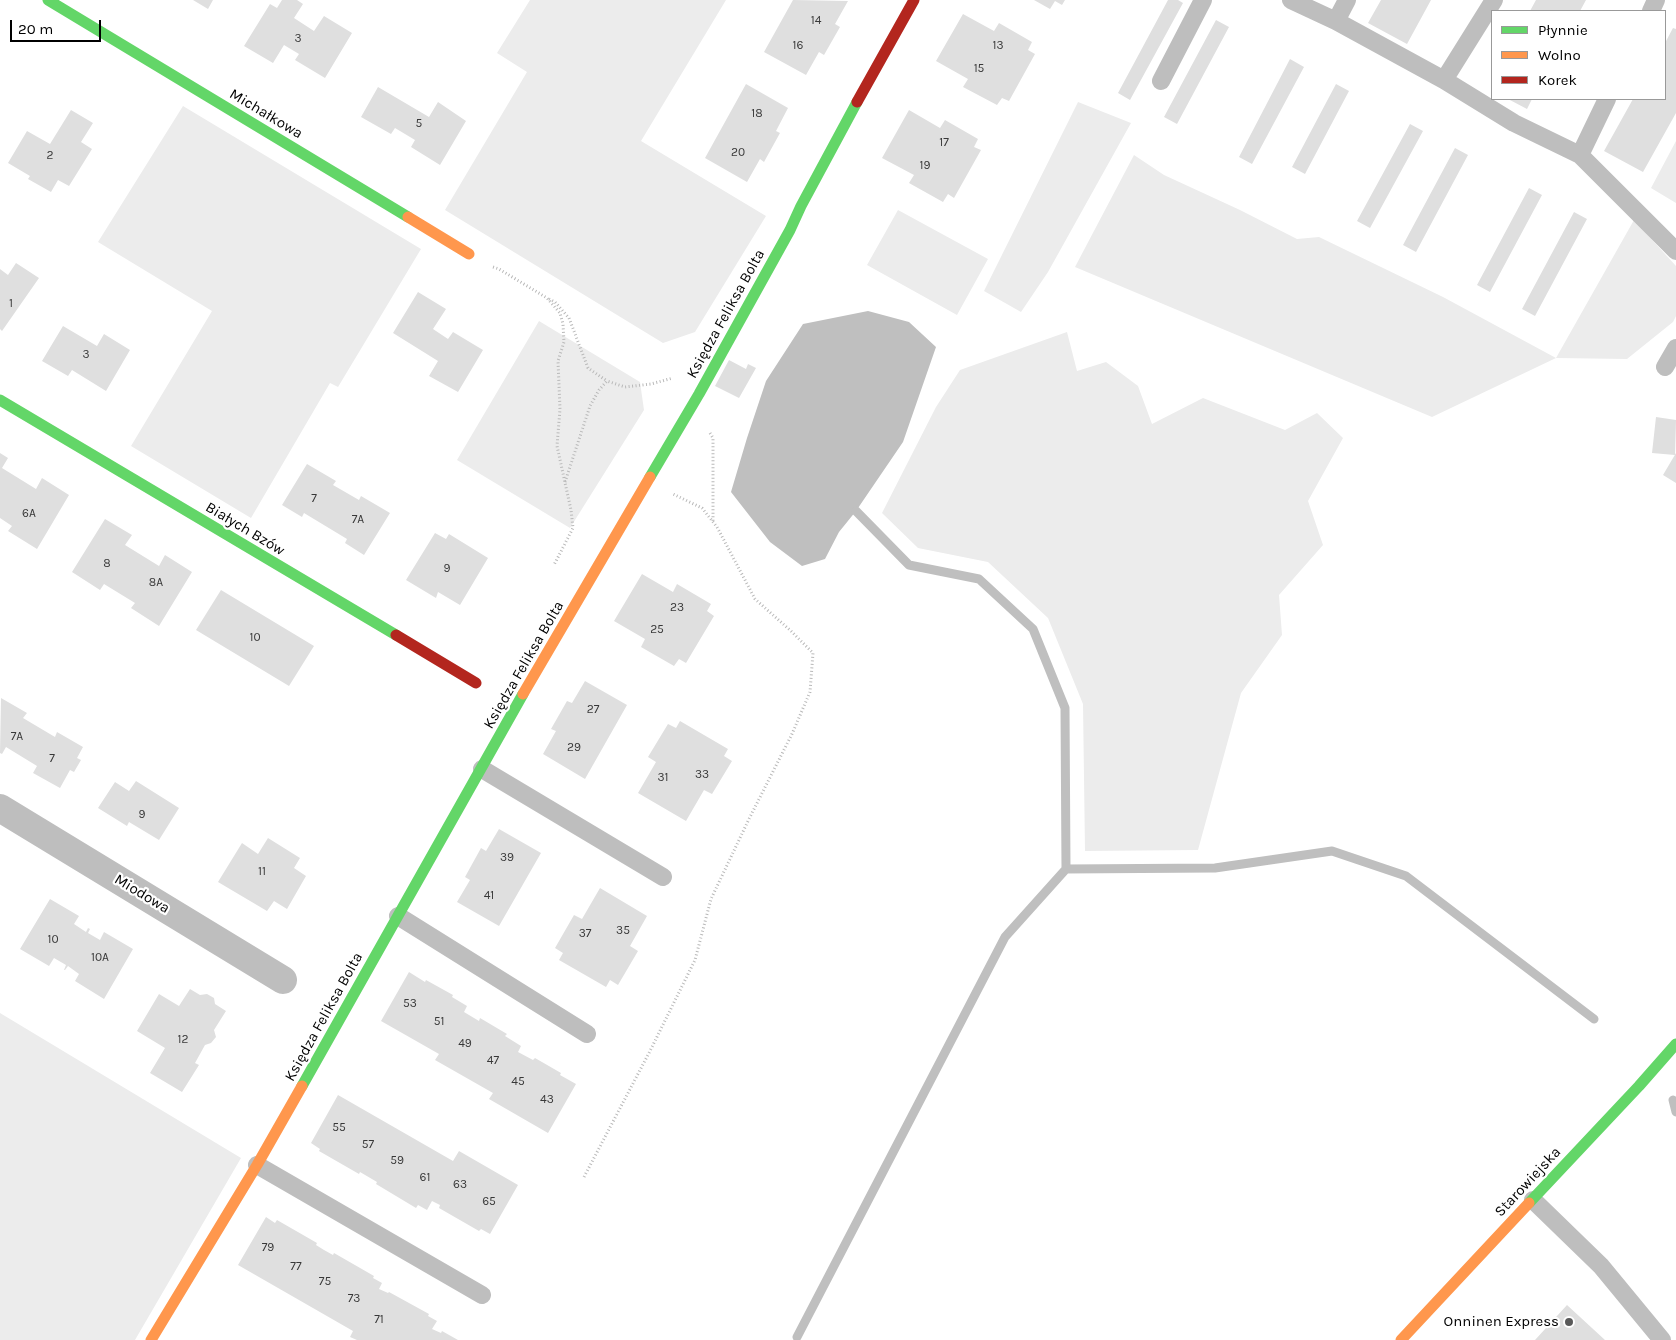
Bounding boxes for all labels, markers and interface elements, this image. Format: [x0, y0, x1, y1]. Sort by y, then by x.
scale bar [12, 10, 104, 42]
legend [1491, 10, 1666, 100]
house number: 14 [811, 14, 821, 28]
text: 20 m [18, 20, 53, 38]
text: Płynnie [1538, 21, 1588, 39]
house number: 3 [294, 32, 302, 46]
house number: 16 [793, 39, 803, 53]
house number: 13 [992, 39, 1004, 53]
text: Wolno [1538, 46, 1581, 64]
house number: 15 [974, 62, 984, 76]
text: Korek [1538, 71, 1577, 89]
street label: Michałkowa [226, 85, 306, 143]
house number: 18 [751, 107, 763, 121]
house number: 5 [416, 117, 422, 131]
house number: 17 [939, 136, 949, 150]
house number: 20 [731, 146, 745, 160]
house number: 2 [47, 149, 53, 163]
house number: 19 [920, 159, 930, 173]
street label: Księdza Feliksa Bolta [683, 246, 769, 382]
house number: 1 [9, 297, 13, 311]
house number: 3 [82, 348, 90, 362]
house number: 7 [311, 492, 317, 506]
street label: Białych Bzów [202, 498, 288, 560]
house number: 6A [22, 507, 36, 521]
house number: 7A [352, 513, 364, 527]
house number: 8 [103, 557, 111, 571]
house number: 9 [444, 562, 450, 576]
house number: 8A [149, 576, 163, 590]
street label: Księdza Feliksa Bolta [480, 598, 568, 732]
house number: 23 [670, 601, 684, 615]
house number: 25 [650, 623, 664, 637]
house number: 10 [249, 631, 261, 645]
house number: 27 [587, 703, 599, 717]
house number: 7A [11, 730, 23, 744]
house number: 29 [567, 741, 581, 755]
house number: 7 [49, 752, 55, 766]
house number: 33 [695, 768, 709, 782]
house number: 31 [657, 771, 669, 785]
house number: 9 [139, 808, 145, 822]
house number: 39 [500, 851, 514, 865]
house number: 11 [258, 865, 266, 879]
street label: Miodowa [111, 870, 173, 918]
house number: 41 [484, 889, 494, 903]
house number: 35 [616, 924, 630, 938]
house number: 37 [579, 927, 591, 941]
house number: 10 [47, 933, 59, 947]
street label: Księdza Feliksa Bolta [281, 949, 367, 1085]
house number: 10A [91, 951, 109, 965]
house number: 53 [403, 997, 417, 1011]
house number: 51 [434, 1015, 444, 1029]
house number: 12 [178, 1033, 188, 1047]
house number: 49 [458, 1037, 472, 1051]
house number: 47 [487, 1054, 499, 1068]
house number: 45 [511, 1075, 525, 1089]
house number: 43 [540, 1093, 554, 1107]
house number: 55 [332, 1121, 346, 1135]
house number: 57 [362, 1138, 374, 1152]
street label: Starowiejska [1491, 1143, 1565, 1221]
house number: 59 [390, 1154, 404, 1168]
house number: 61 [420, 1171, 430, 1185]
house number: 63 [453, 1178, 467, 1192]
house number: 65 [482, 1195, 496, 1209]
house number: 79 [262, 1241, 274, 1255]
house number: 77 [290, 1260, 302, 1274]
house number: 75 [319, 1275, 331, 1289]
house number: 73 [348, 1292, 360, 1306]
house number: 71 [374, 1313, 384, 1327]
place label: Onninen Express [1444, 1313, 1559, 1331]
marker: Onninen Express [1563, 1316, 1575, 1328]

